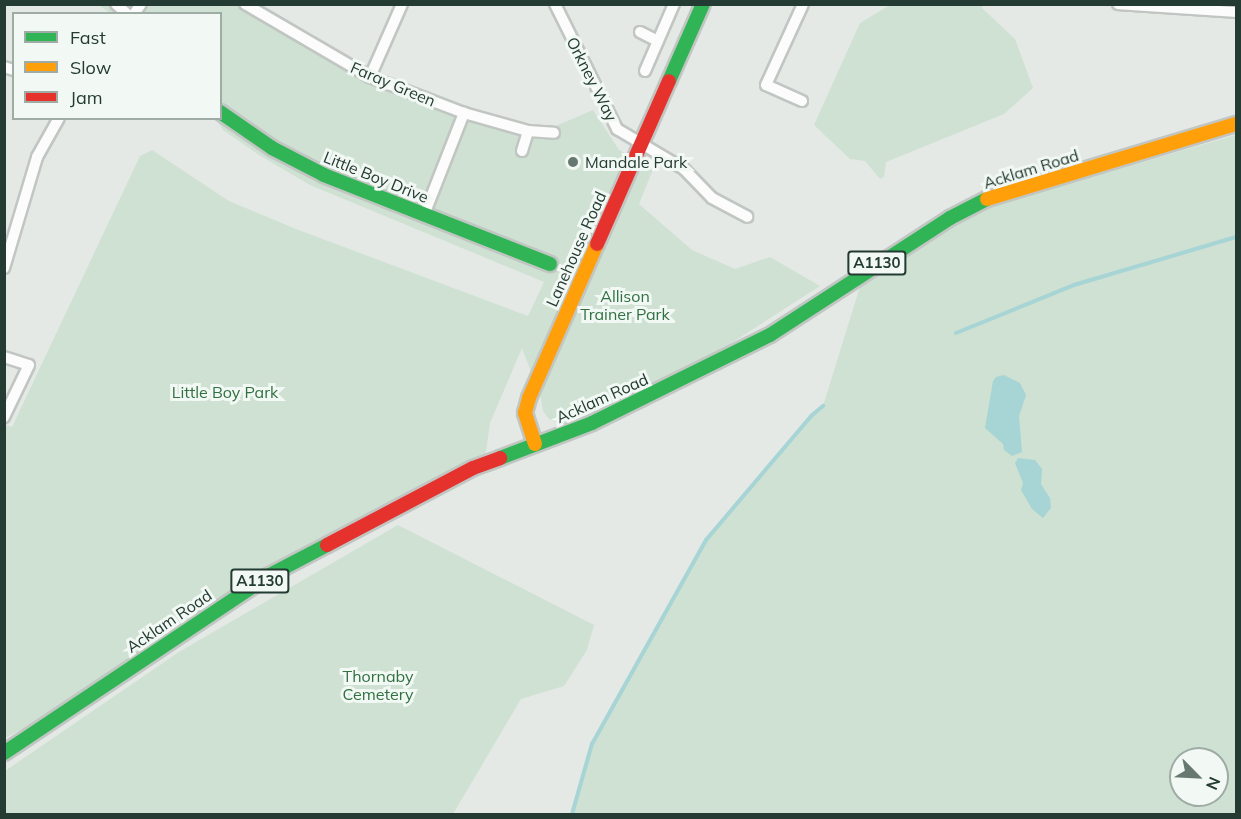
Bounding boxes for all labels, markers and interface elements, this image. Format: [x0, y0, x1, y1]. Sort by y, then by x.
legend [12, 12, 222, 120]
text: Fast [70, 26, 106, 49]
street label: Orkney Way [563, 34, 621, 124]
text: Slow [70, 56, 111, 79]
street label: Faray Green [348, 58, 438, 110]
text: Jam [70, 86, 103, 109]
street label: Acklam Road [981, 145, 1081, 193]
street label: Little Boy Drive [321, 147, 431, 207]
place label: Mandale Park [585, 152, 687, 172]
marker: Mandale Park [566, 155, 580, 169]
street label: Lanehouse Road [542, 188, 610, 310]
road number: A1130 [847, 251, 907, 275]
park label: Allison Trainer Park [580, 286, 670, 324]
street label: Acklam Road [553, 369, 651, 427]
park label: Little Boy Park [172, 382, 278, 402]
road number: A1130 [230, 569, 290, 593]
street label: Acklam Road [123, 585, 215, 657]
park label: Thornaby Cemetery [343, 666, 413, 704]
north arrow [1169, 747, 1229, 807]
text: N [1202, 774, 1225, 793]

